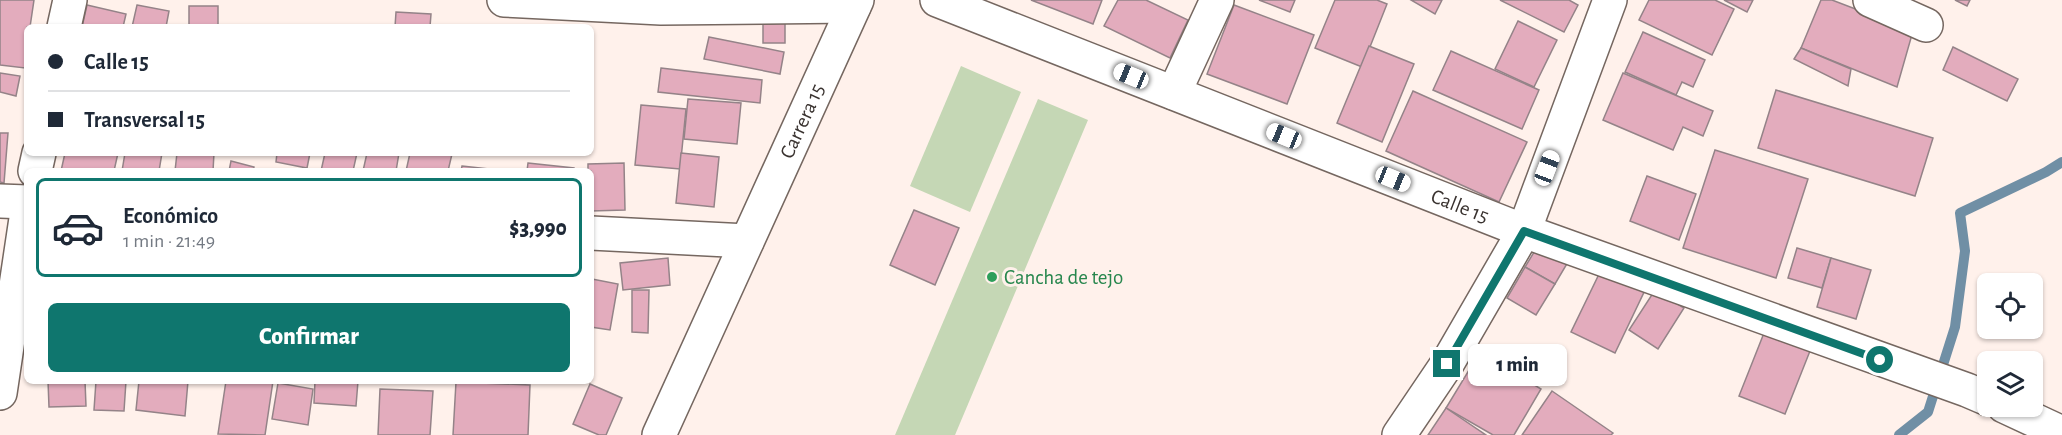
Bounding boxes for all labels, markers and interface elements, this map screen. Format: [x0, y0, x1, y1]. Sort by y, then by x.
text: Calle 15 [84, 51, 149, 73]
car [1111, 61, 1151, 91]
street label: Carrera 15 [776, 81, 828, 162]
text: Transversal 15 [84, 109, 205, 131]
car [1264, 121, 1304, 151]
car [1532, 148, 1562, 188]
car [1373, 164, 1413, 194]
street label: Calle 15 [1428, 185, 1492, 227]
icon: car [51, 201, 105, 255]
text: Económico [123, 205, 218, 227]
text: $3,990 [509, 217, 567, 239]
text: 1 min · 21:49 [123, 231, 215, 251]
place label: Cancha de tejo [1004, 267, 1123, 288]
marker: Cancha de tejo [985, 270, 999, 284]
map controls [1977, 273, 2043, 417]
button: locate [1977, 273, 2043, 339]
button: Confirmar [48, 303, 570, 372]
callout: 1 min [1468, 343, 1567, 385]
route start [1866, 346, 1893, 373]
route end [1433, 350, 1460, 377]
button: layers [1977, 351, 2043, 417]
text: 1 min [1496, 355, 1539, 375]

